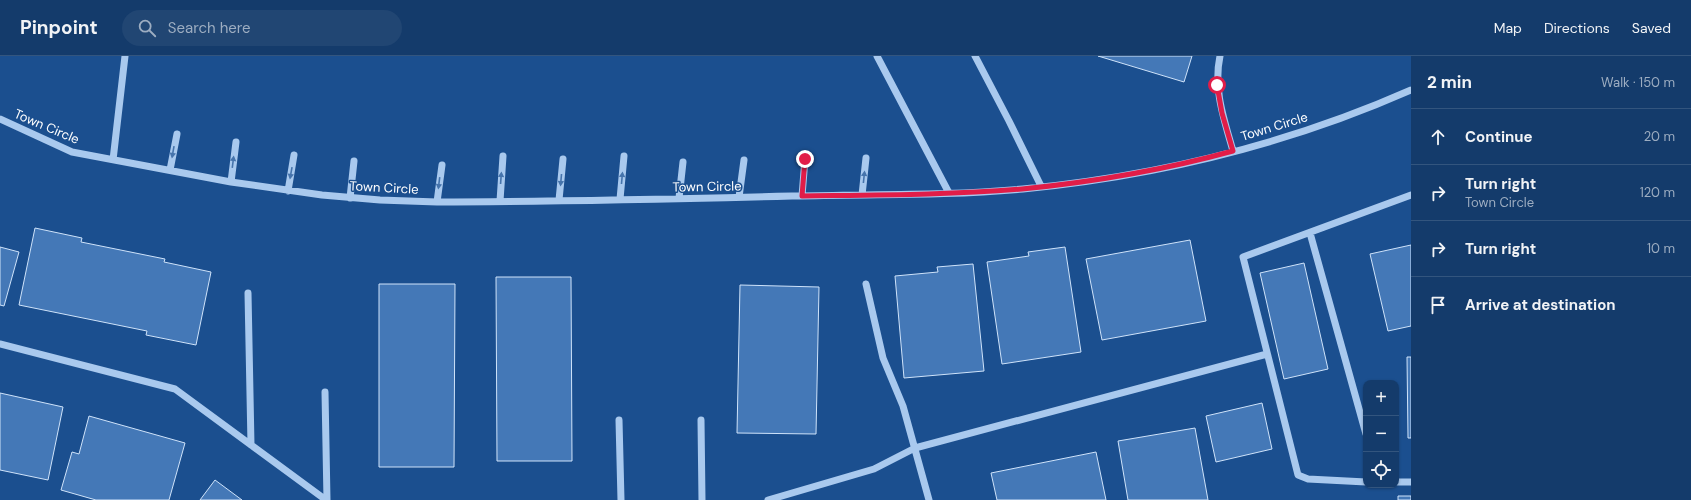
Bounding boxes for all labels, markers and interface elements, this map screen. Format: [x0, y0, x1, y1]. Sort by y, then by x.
search box [122, 10, 402, 46]
text: Pinpoint [20, 15, 98, 40]
icon: search [136, 17, 158, 39]
text: Search here [168, 18, 251, 38]
text: Map [1494, 19, 1522, 37]
text: Directions [1544, 19, 1610, 37]
text: Saved [1632, 19, 1671, 37]
text: 2 min [1427, 71, 1472, 93]
text: Walk · 150 m [1601, 74, 1675, 91]
route start [1208, 76, 1226, 94]
street label: Town Circle [12, 105, 82, 148]
street label: Town Circle [1239, 108, 1310, 145]
icon: ahead [1427, 126, 1449, 148]
text: Continue [1465, 127, 1533, 147]
text: 20 m [1644, 128, 1675, 145]
one-way arrow [170, 146, 176, 158]
route end [796, 150, 814, 168]
one-way arrow [230, 156, 237, 168]
one-way arrow [288, 167, 294, 179]
one-way arrow [861, 171, 868, 183]
one-way arrow [498, 172, 505, 184]
one-way arrow [619, 172, 625, 184]
one-way arrow [558, 174, 564, 186]
text: Turn right [1465, 174, 1536, 194]
street label: Town Circle [349, 177, 419, 198]
one-way arrow [436, 177, 442, 189]
street label: Town Circle [672, 177, 742, 196]
icon: right [1427, 182, 1449, 204]
text: 120 m [1640, 184, 1675, 201]
text: Town Circle [1465, 194, 1534, 211]
icon: right [1427, 238, 1449, 260]
text: Turn right [1465, 239, 1536, 259]
text: 10 m [1647, 240, 1675, 257]
icon: arrive [1427, 294, 1449, 316]
text: Arrive at destination [1465, 295, 1616, 315]
map controls [1363, 380, 1399, 488]
button: + [1363, 380, 1399, 416]
button: − [1363, 416, 1399, 452]
button: locate [1363, 452, 1399, 488]

